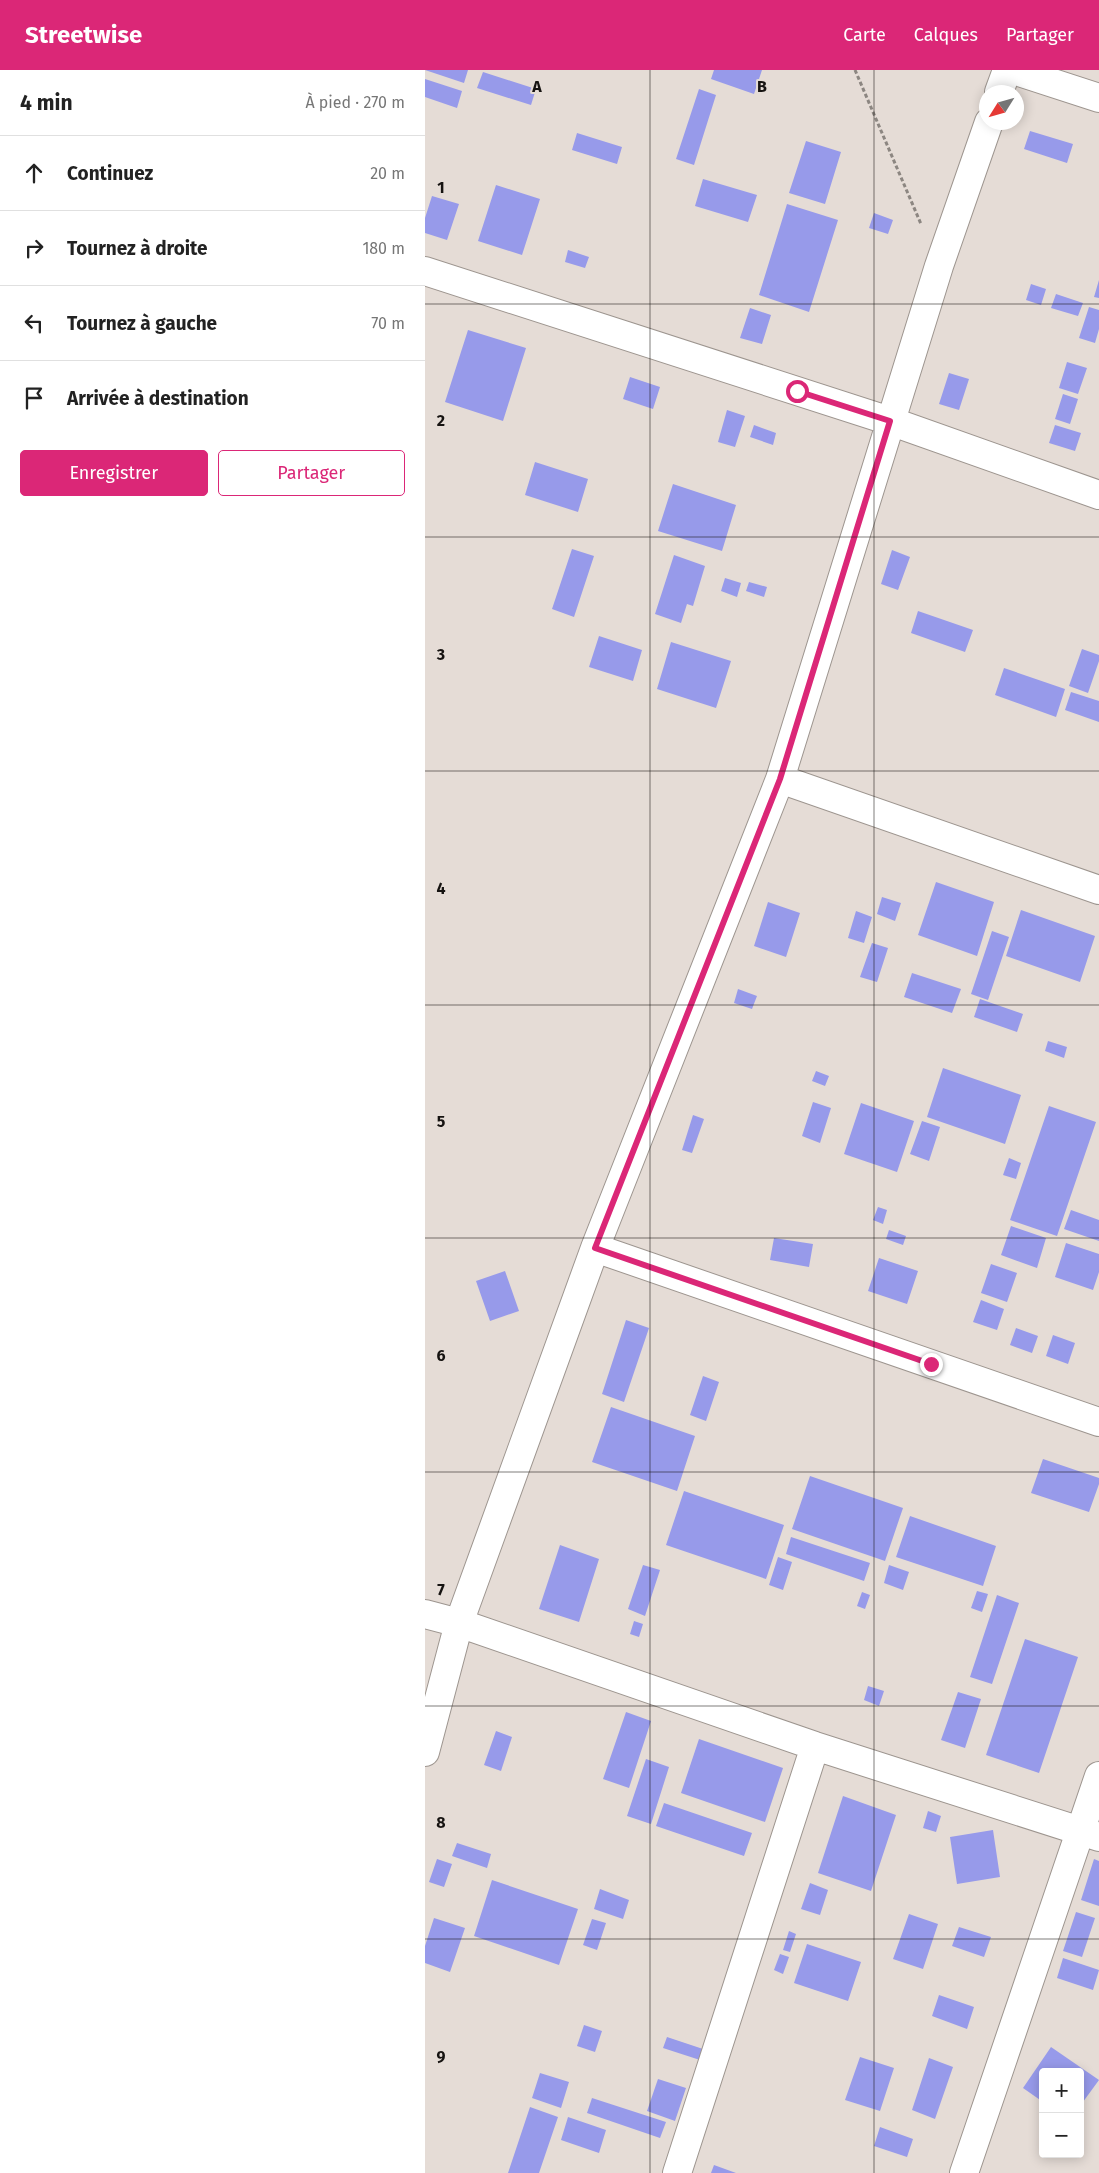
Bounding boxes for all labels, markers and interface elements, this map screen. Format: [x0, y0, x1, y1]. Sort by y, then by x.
text: Streetwise [25, 21, 142, 49]
text: Carte [843, 24, 886, 46]
text: Calques [914, 24, 978, 46]
text: Partager [1006, 24, 1074, 46]
text: A [531, 77, 542, 96]
text: B [757, 77, 767, 96]
north arrow [979, 85, 1024, 130]
text: 4 min [20, 90, 73, 116]
text: À pied · 270 m [305, 93, 405, 112]
icon: ahead [20, 159, 48, 187]
text: Continuez [67, 162, 153, 185]
text: 20 m [370, 164, 405, 183]
text: 1 [437, 178, 445, 197]
icon: right [20, 234, 48, 262]
text: Tournez à droite [67, 237, 208, 260]
text: 180 m [362, 239, 405, 258]
icon: left [20, 309, 48, 337]
text: Tournez à gauche [67, 312, 217, 335]
text: 70 m [371, 314, 405, 333]
route start [786, 380, 809, 403]
icon: arrive [20, 384, 48, 412]
text: Arrivée à destination [67, 387, 249, 410]
text: 2 [437, 411, 445, 430]
button: Enregistrer [20, 450, 208, 496]
button: Partager [218, 450, 405, 496]
text: 3 [436, 645, 445, 664]
text: 4 [436, 879, 446, 898]
text: 5 [437, 1112, 446, 1131]
text: 6 [436, 1346, 446, 1365]
route end [920, 1353, 943, 1376]
text: 7 [437, 1580, 445, 1599]
text: 8 [436, 1813, 446, 1832]
text: 9 [437, 2047, 446, 2066]
map controls [1039, 2068, 1084, 2158]
button: + [1039, 2068, 1084, 2113]
button: − [1039, 2113, 1084, 2158]

